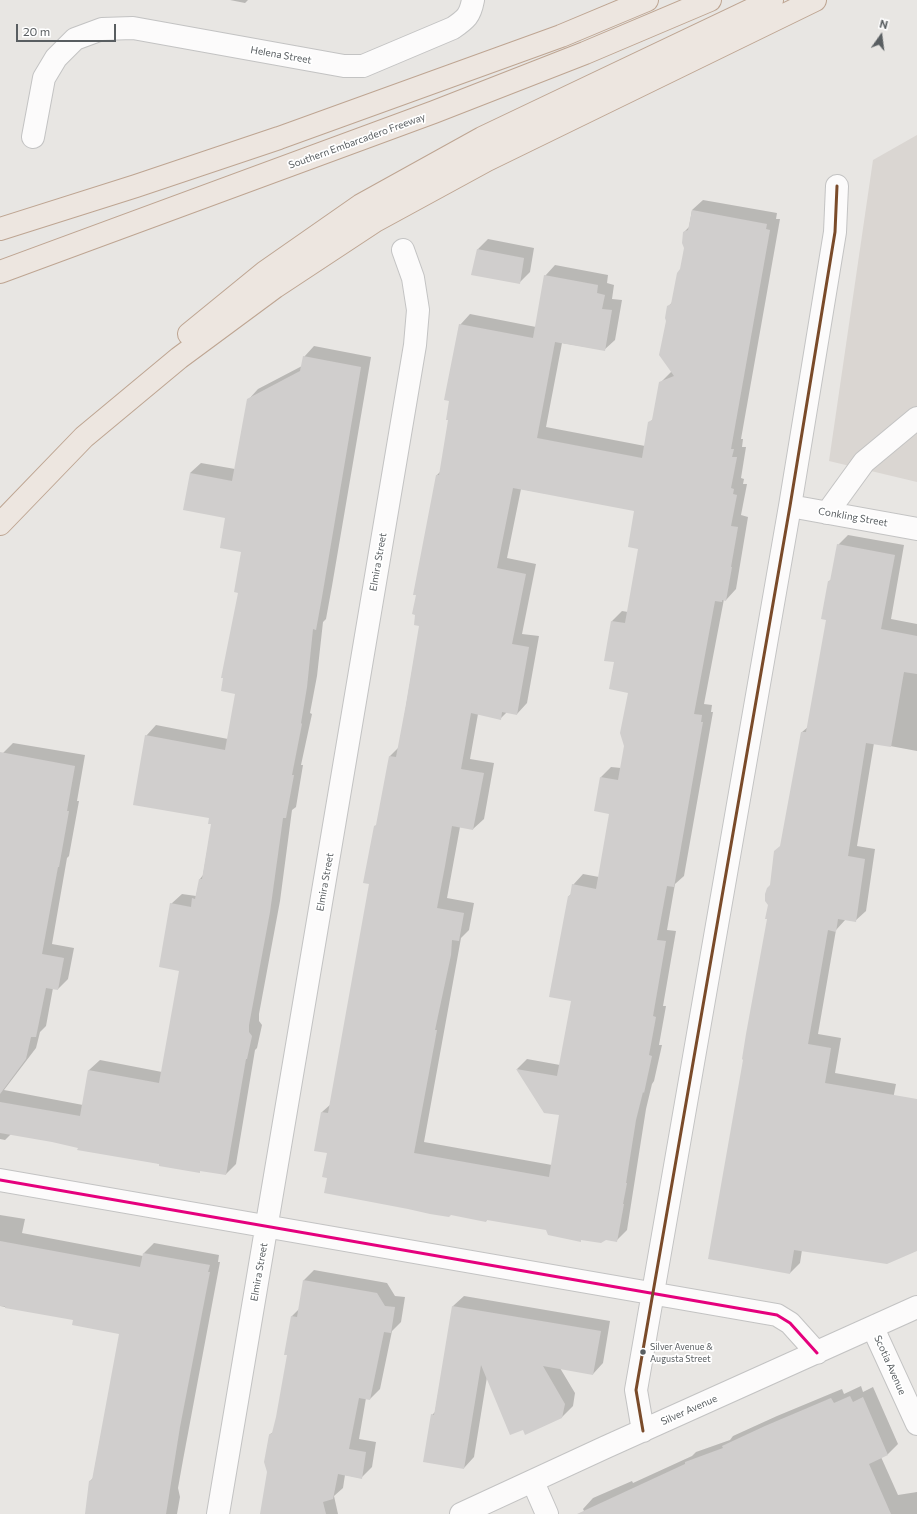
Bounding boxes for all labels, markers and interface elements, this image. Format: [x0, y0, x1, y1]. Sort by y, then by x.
scale bar [18, 16, 118, 42]
north arrow [861, 16, 901, 56]
text: N [878, 17, 890, 31]
text: 20 m [23, 24, 50, 38]
street label: Helena Street [250, 44, 312, 66]
street label: Southern Embarcadero Freeway [287, 111, 427, 171]
street label: Conkling Street [817, 505, 889, 529]
street label: Elmira Street [367, 532, 389, 592]
street label: Elmira Street [314, 852, 336, 912]
street label: Elmira Street [248, 1242, 270, 1302]
street label: Scotia Avenue [872, 1333, 908, 1397]
place label: Silver Avenue & Augusta Street [650, 1342, 713, 1363]
marker: Silver Avenue & Augusta Street [638, 1347, 648, 1357]
street label: Silver Avenue [659, 1392, 719, 1428]

